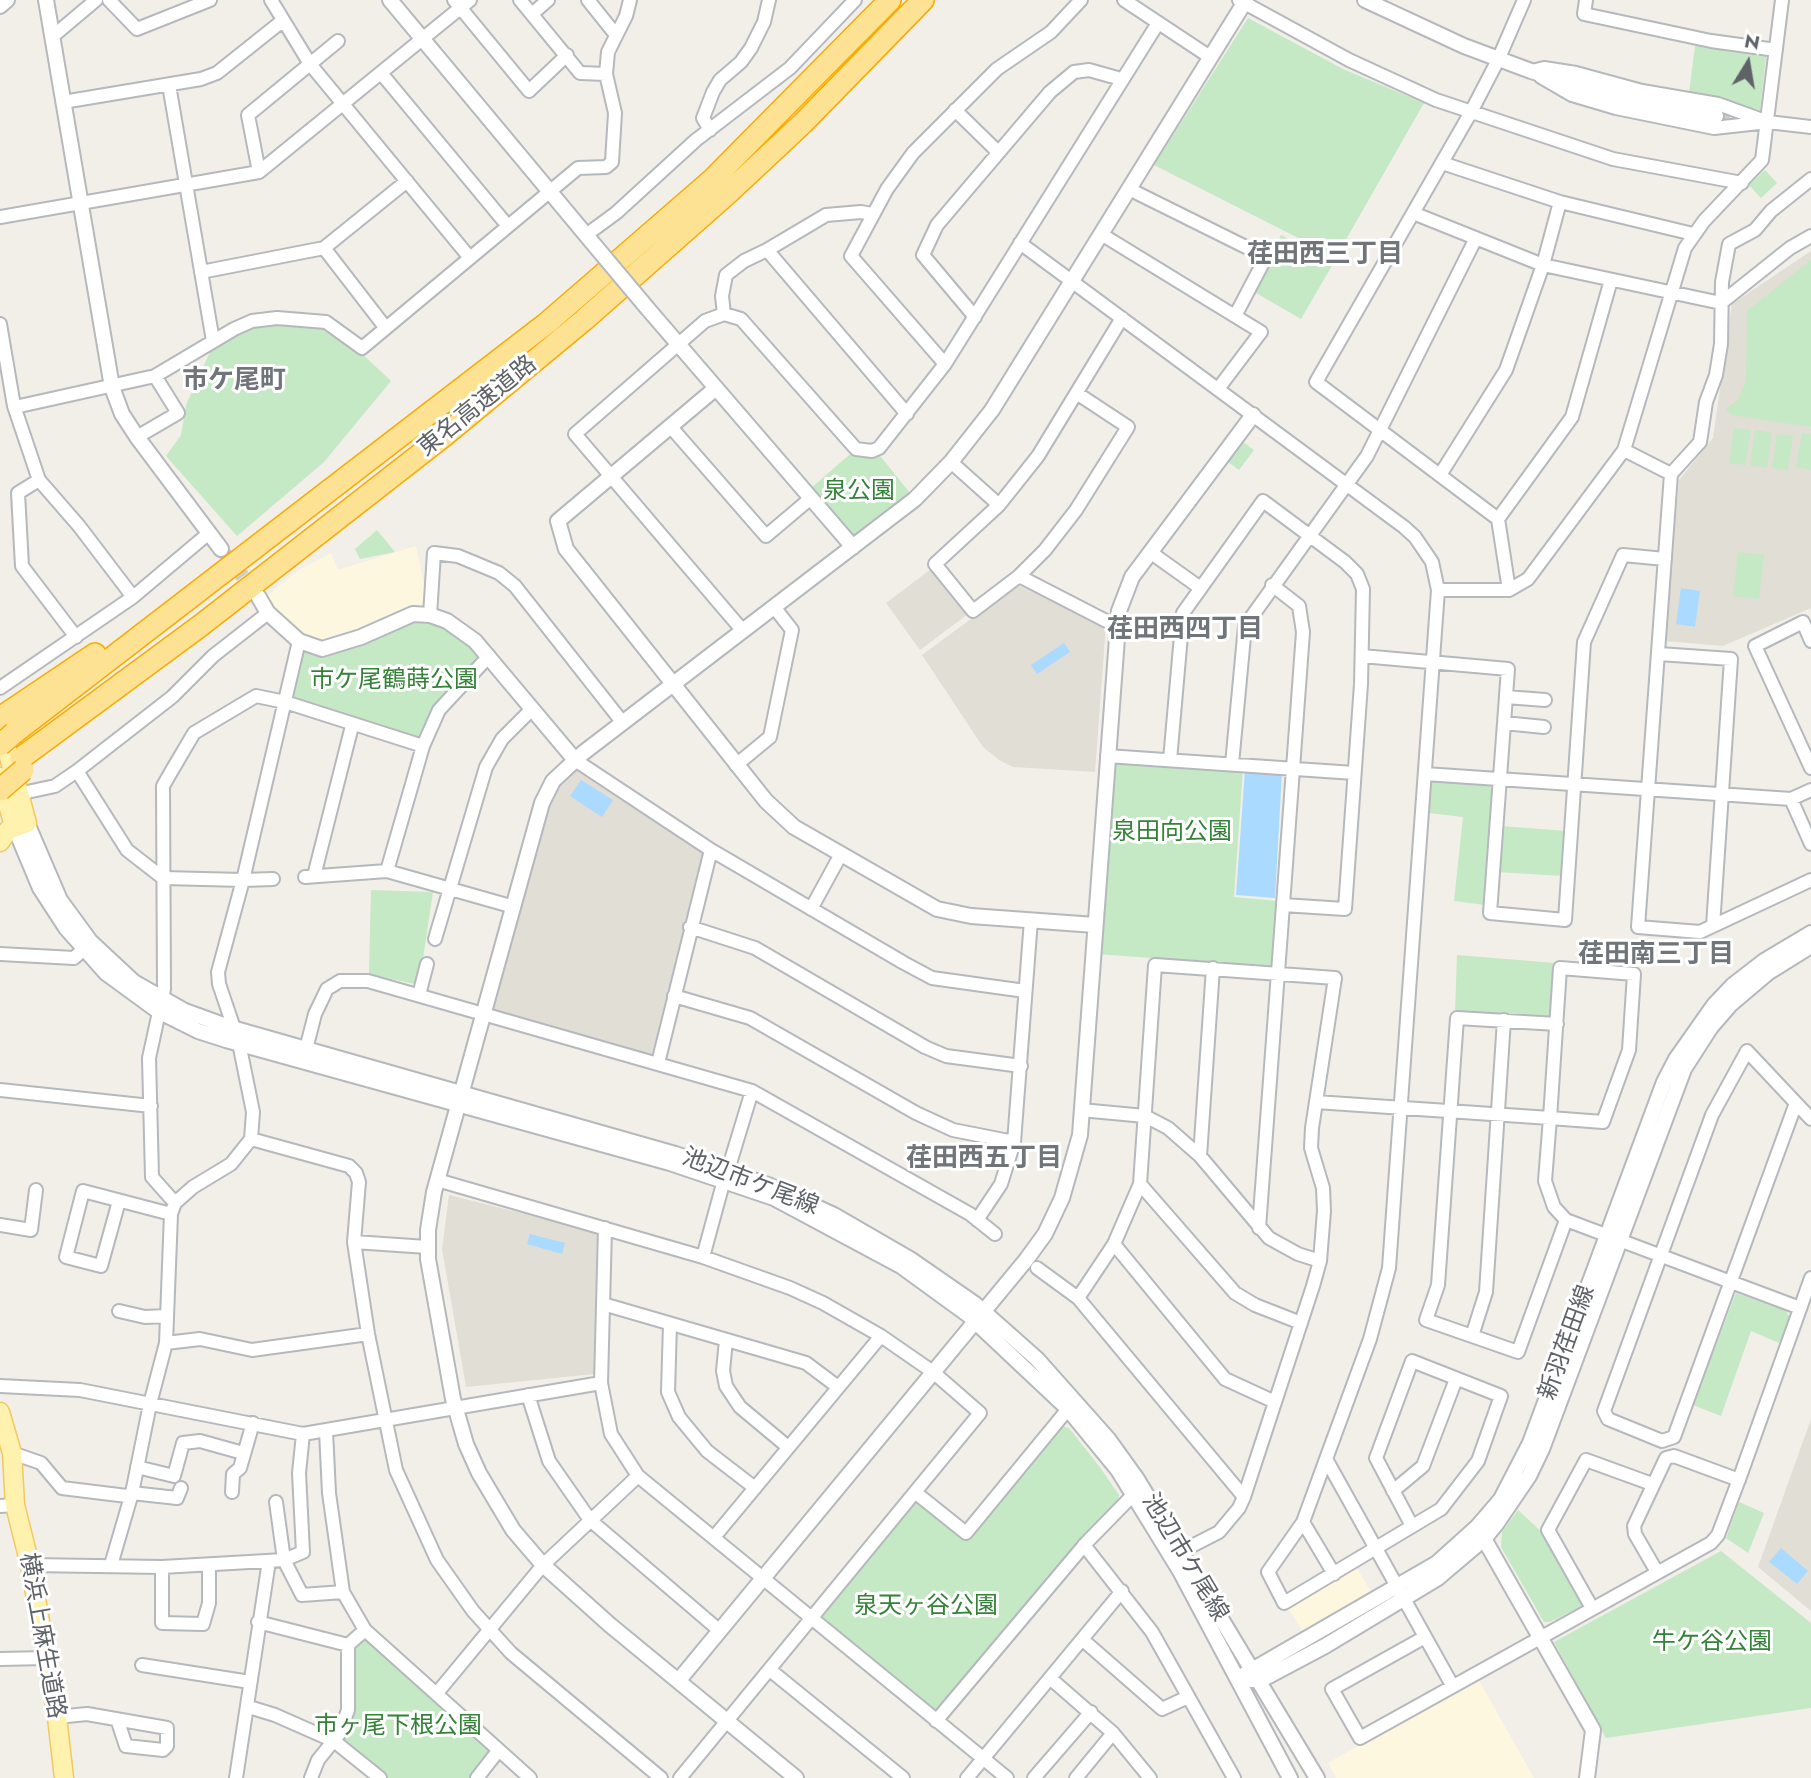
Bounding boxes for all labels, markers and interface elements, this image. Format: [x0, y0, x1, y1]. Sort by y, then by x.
text: N [1742, 27, 1762, 57]
north arrow [1713, 28, 1783, 98]
district label: 荏田西三丁目 [1247, 240, 1403, 272]
street label: 東名高速道路 [413, 350, 543, 464]
district label: 市ケ尾町 [182, 366, 286, 398]
park label: 泉公園 [823, 478, 895, 506]
district label: 荏田西四丁目 [1107, 615, 1263, 647]
park label: 市ケ尾鶴蒔公園 [310, 667, 478, 695]
park label: 泉田向公園 [1112, 819, 1232, 847]
district label: 荏田南三丁目 [1578, 940, 1734, 972]
street label: 池辺市ケ尾線 [678, 1144, 822, 1222]
district label: 荏田西五丁目 [906, 1144, 1062, 1176]
street label: 新羽荏田線 [1534, 1282, 1602, 1404]
street label: 池辺市ケ尾線 [1135, 1489, 1233, 1627]
street label: 横浜上麻生道路 [12, 1551, 70, 1721]
park label: 泉天ヶ谷公園 [854, 1593, 998, 1621]
park label: 牛ケ谷公園 [1652, 1629, 1772, 1657]
park label: 市ヶ尾下根公園 [314, 1713, 482, 1741]

